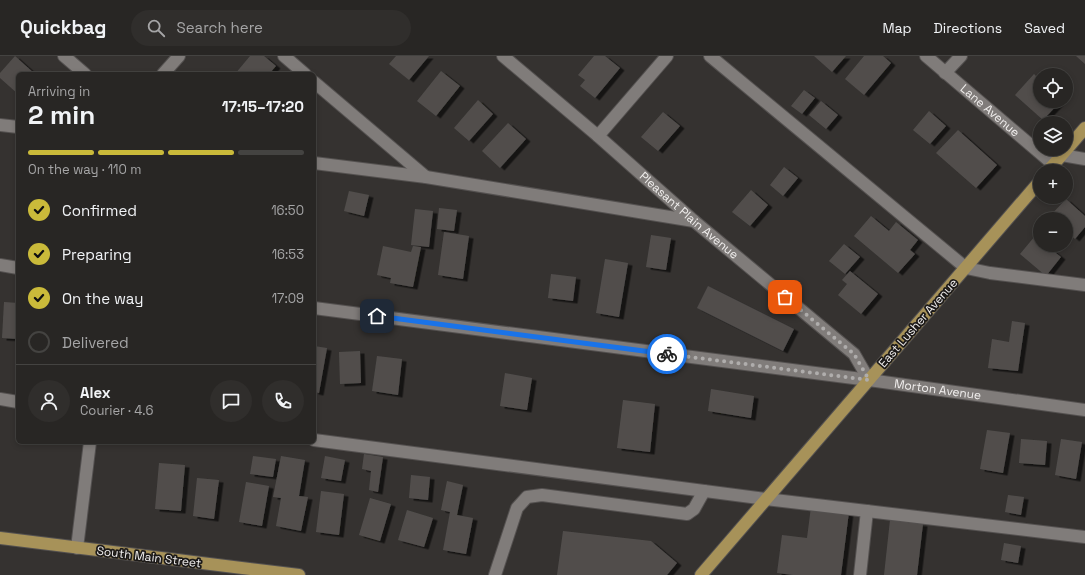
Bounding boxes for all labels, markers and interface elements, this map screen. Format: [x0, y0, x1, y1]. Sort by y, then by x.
search box [131, 10, 411, 46]
text: Quickbag [20, 15, 107, 40]
icon: search [145, 17, 167, 39]
text: Search here [177, 18, 263, 37]
text: Map [882, 19, 912, 37]
text: Directions [934, 19, 1002, 37]
text: Saved [1024, 19, 1065, 37]
map controls [1033, 68, 1073, 252]
button: locate [1033, 68, 1073, 108]
street label: Lane Avenue [957, 81, 1023, 140]
text: Arriving in [28, 83, 90, 100]
text: 17:15–17:20 [222, 97, 304, 116]
text: 2 min [28, 98, 95, 132]
button: layers [1033, 116, 1073, 156]
text: On the way · 110 m [28, 161, 141, 178]
button: + [1033, 164, 1073, 204]
street label: Pleasant Plain Avenue [636, 168, 742, 263]
icon: check [28, 199, 50, 221]
text: Confirmed [62, 201, 137, 220]
text: 16:50 [271, 202, 304, 219]
button: − [1033, 212, 1073, 252]
icon: check [28, 243, 50, 265]
text: Preparing [62, 245, 132, 264]
text: 16:53 [272, 246, 304, 263]
street label: East Lusher Avenue [875, 275, 961, 371]
pin [768, 280, 802, 314]
icon: bag [774, 286, 796, 308]
icon: check [28, 287, 50, 309]
text: On the way [62, 289, 143, 308]
text: 17:09 [272, 290, 304, 307]
pin [360, 299, 394, 333]
icon: home [366, 305, 388, 327]
text: Delivered [62, 333, 129, 352]
courier [647, 334, 687, 374]
icon: bike [656, 343, 678, 365]
street label: Morton Avenue [893, 376, 982, 404]
button: person [28, 380, 70, 422]
button: chat [210, 380, 252, 422]
button: phone [262, 380, 304, 422]
text: Alex [80, 383, 111, 402]
text: Courier · 4.6 [80, 402, 153, 419]
street label: South Main Street [96, 543, 202, 571]

